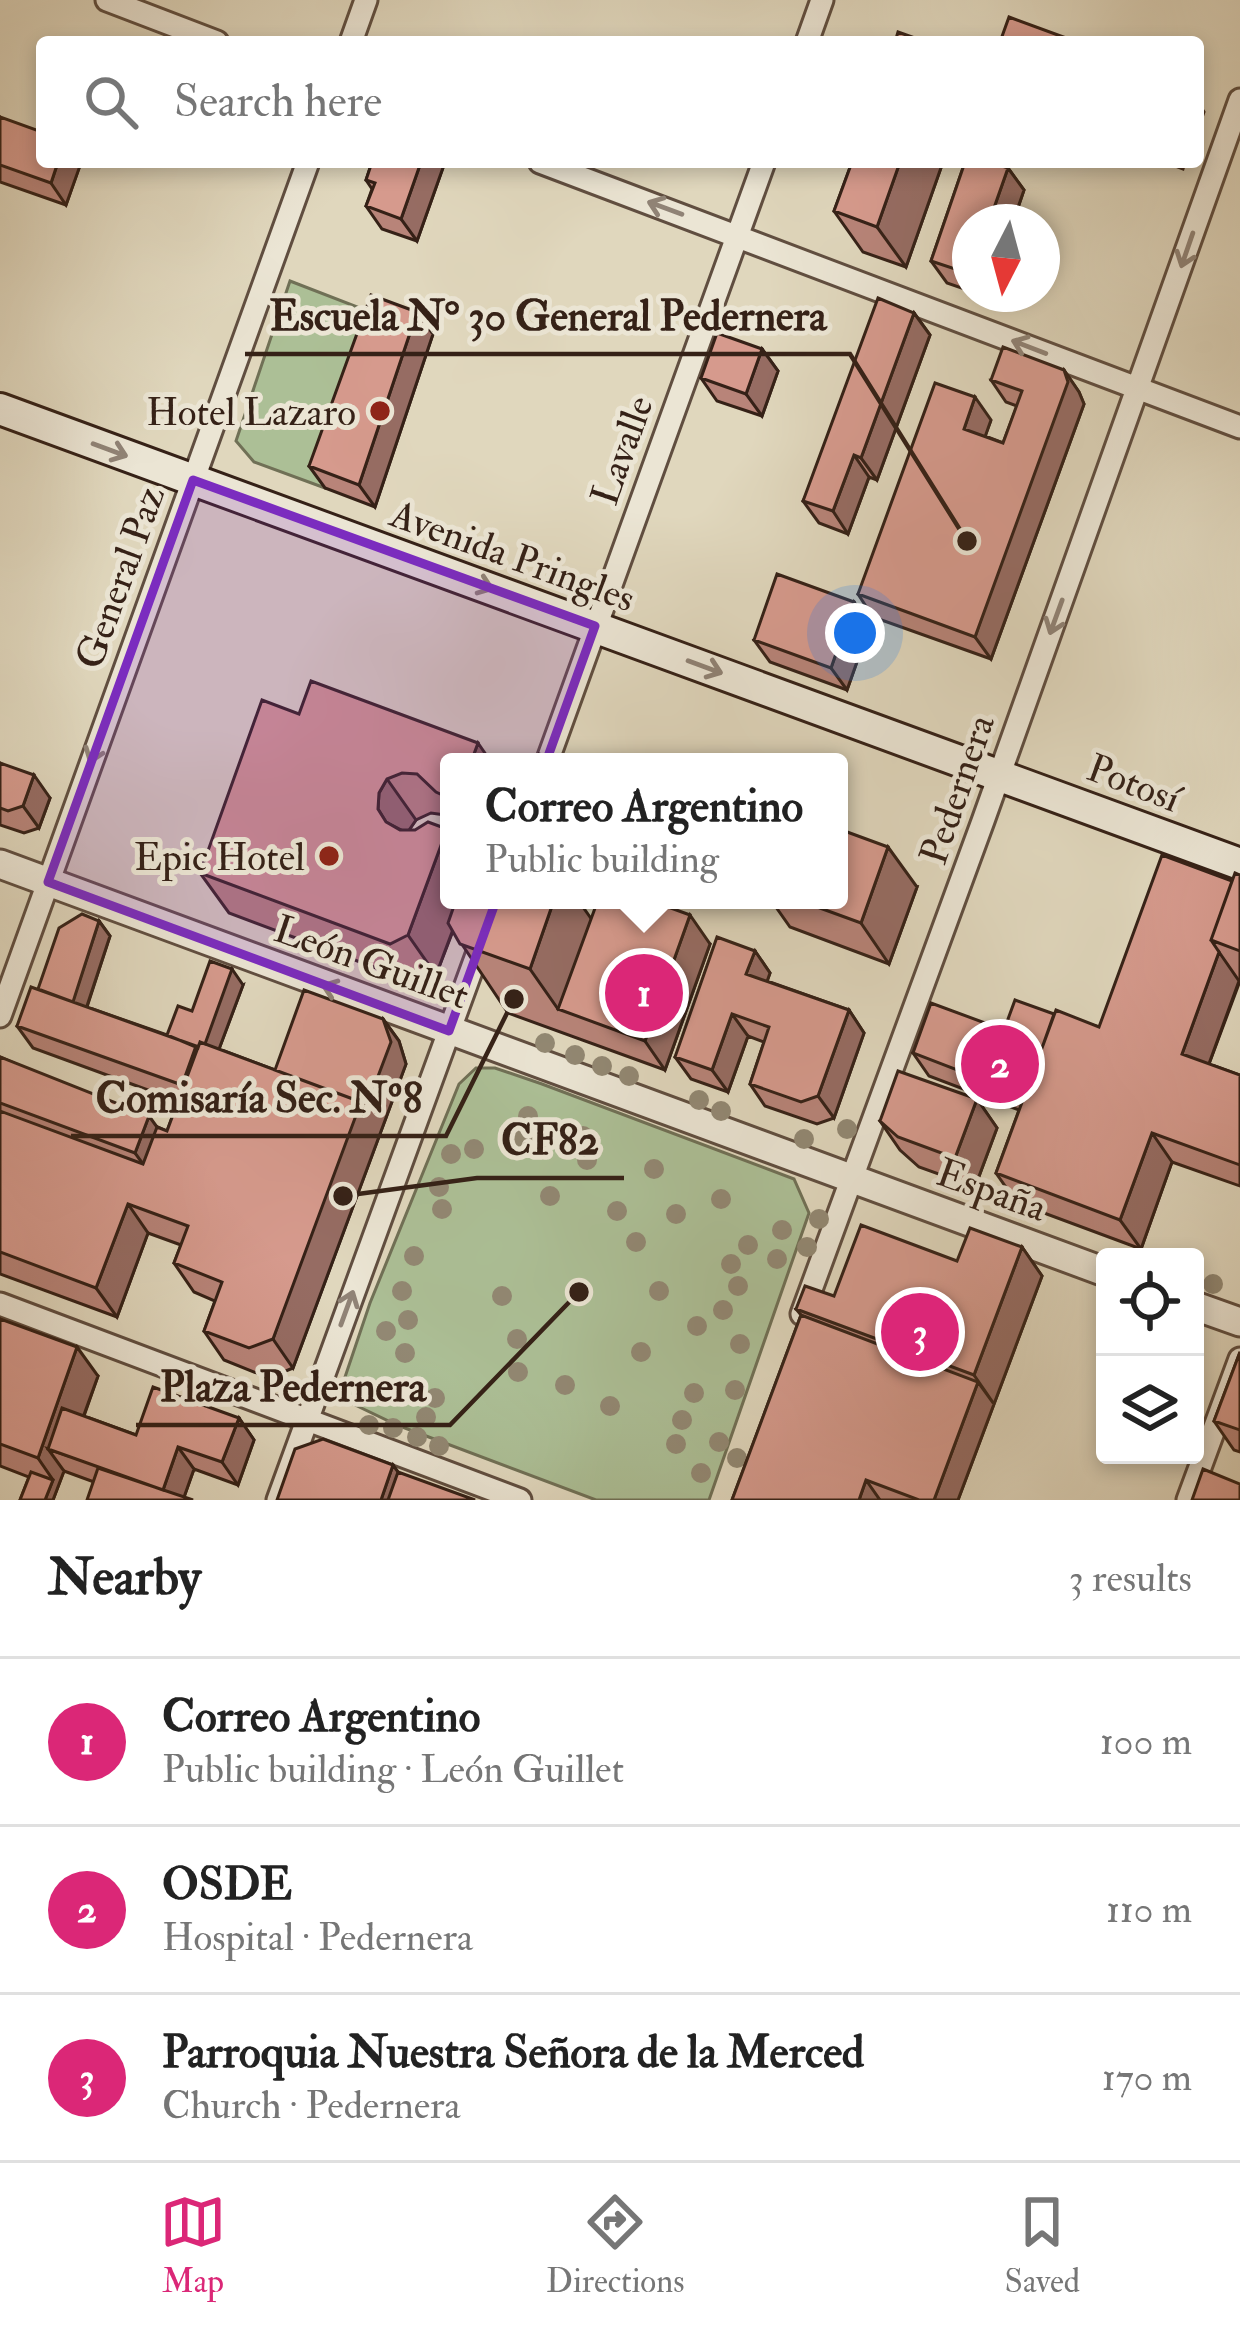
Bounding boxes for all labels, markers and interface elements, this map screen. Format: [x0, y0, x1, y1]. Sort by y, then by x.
search box [36, 36, 1204, 168]
icon: search [78, 69, 144, 135]
text: Search here [174, 74, 382, 130]
one-way arrow [647, 196, 684, 217]
north arrow [952, 204, 1060, 312]
one-way arrow [1175, 230, 1196, 267]
callout: Escuela N° 30 General Pedernera [245, 276, 850, 354]
text: Escuela N° 30 General Pedernera [269, 291, 828, 343]
one-way arrow [1011, 335, 1048, 356]
place label: Hotel Lazaro [146, 388, 356, 437]
street label: Lavalle [580, 389, 665, 512]
marker: Hotel Lazaro [367, 398, 393, 424]
one-way arrow [91, 440, 128, 462]
street label: General Paz [65, 479, 176, 676]
street label: Avenida Pringles [383, 489, 641, 623]
one-way arrow [457, 574, 494, 595]
one-way arrow [1044, 597, 1065, 634]
your location [825, 603, 885, 663]
one-way arrow [686, 658, 723, 679]
street label: Pedernera [909, 707, 1006, 871]
one-way arrow [84, 727, 105, 764]
street label: Potosí [1080, 743, 1189, 824]
popup [440, 753, 848, 909]
text: Correo Argentino [485, 779, 803, 835]
place label: Epic Hotel [134, 833, 305, 882]
text: Public building [485, 835, 719, 884]
marker: Epic Hotel [316, 843, 342, 869]
street label: León Guillet [267, 905, 476, 1020]
pin: 1 [605, 948, 683, 1038]
one-way arrow [321, 978, 358, 1000]
pin: 2 [961, 1019, 1039, 1109]
callout: Comisaría Sec. Nº8 [71, 1058, 446, 1136]
text: Comisaría Sec. Nº8 [95, 1073, 423, 1125]
callout: CF82 [477, 1100, 624, 1178]
text: CF82 [501, 1115, 599, 1167]
street label: España [930, 1148, 1054, 1233]
map controls [1096, 1248, 1204, 1464]
button: locate [1096, 1248, 1204, 1356]
pin: 3 [881, 1287, 959, 1377]
one-way arrow [338, 1290, 360, 1327]
callout: Plaza Pedernera [136, 1347, 450, 1425]
button: layers [1096, 1356, 1204, 1464]
text: Plaza Pedernera [160, 1362, 428, 1414]
text: Nearby [48, 1546, 201, 1610]
text: 3 results [1069, 1554, 1192, 1603]
text: Correo Argentino [162, 1689, 480, 1745]
text: 1 [80, 1717, 94, 1766]
text: 100 m [1100, 1717, 1192, 1766]
text: Public building · León Guillet [162, 1745, 624, 1794]
text: OSDE [162, 1857, 292, 1913]
text: 2 [77, 1885, 97, 1934]
text: 110 m [1106, 1885, 1192, 1934]
text: Hospital · Pedernera [162, 1913, 473, 1962]
text: Parroquia Nuestra Señora de la Merced [162, 2025, 864, 2081]
text: 3 [80, 2053, 94, 2102]
text: 170 m [1102, 2053, 1192, 2102]
text: Church · Pedernera [162, 2081, 461, 2130]
tab: Map [160, 2189, 226, 2302]
tab: Directions [546, 2189, 685, 2302]
tab: Saved [1005, 2189, 1080, 2302]

